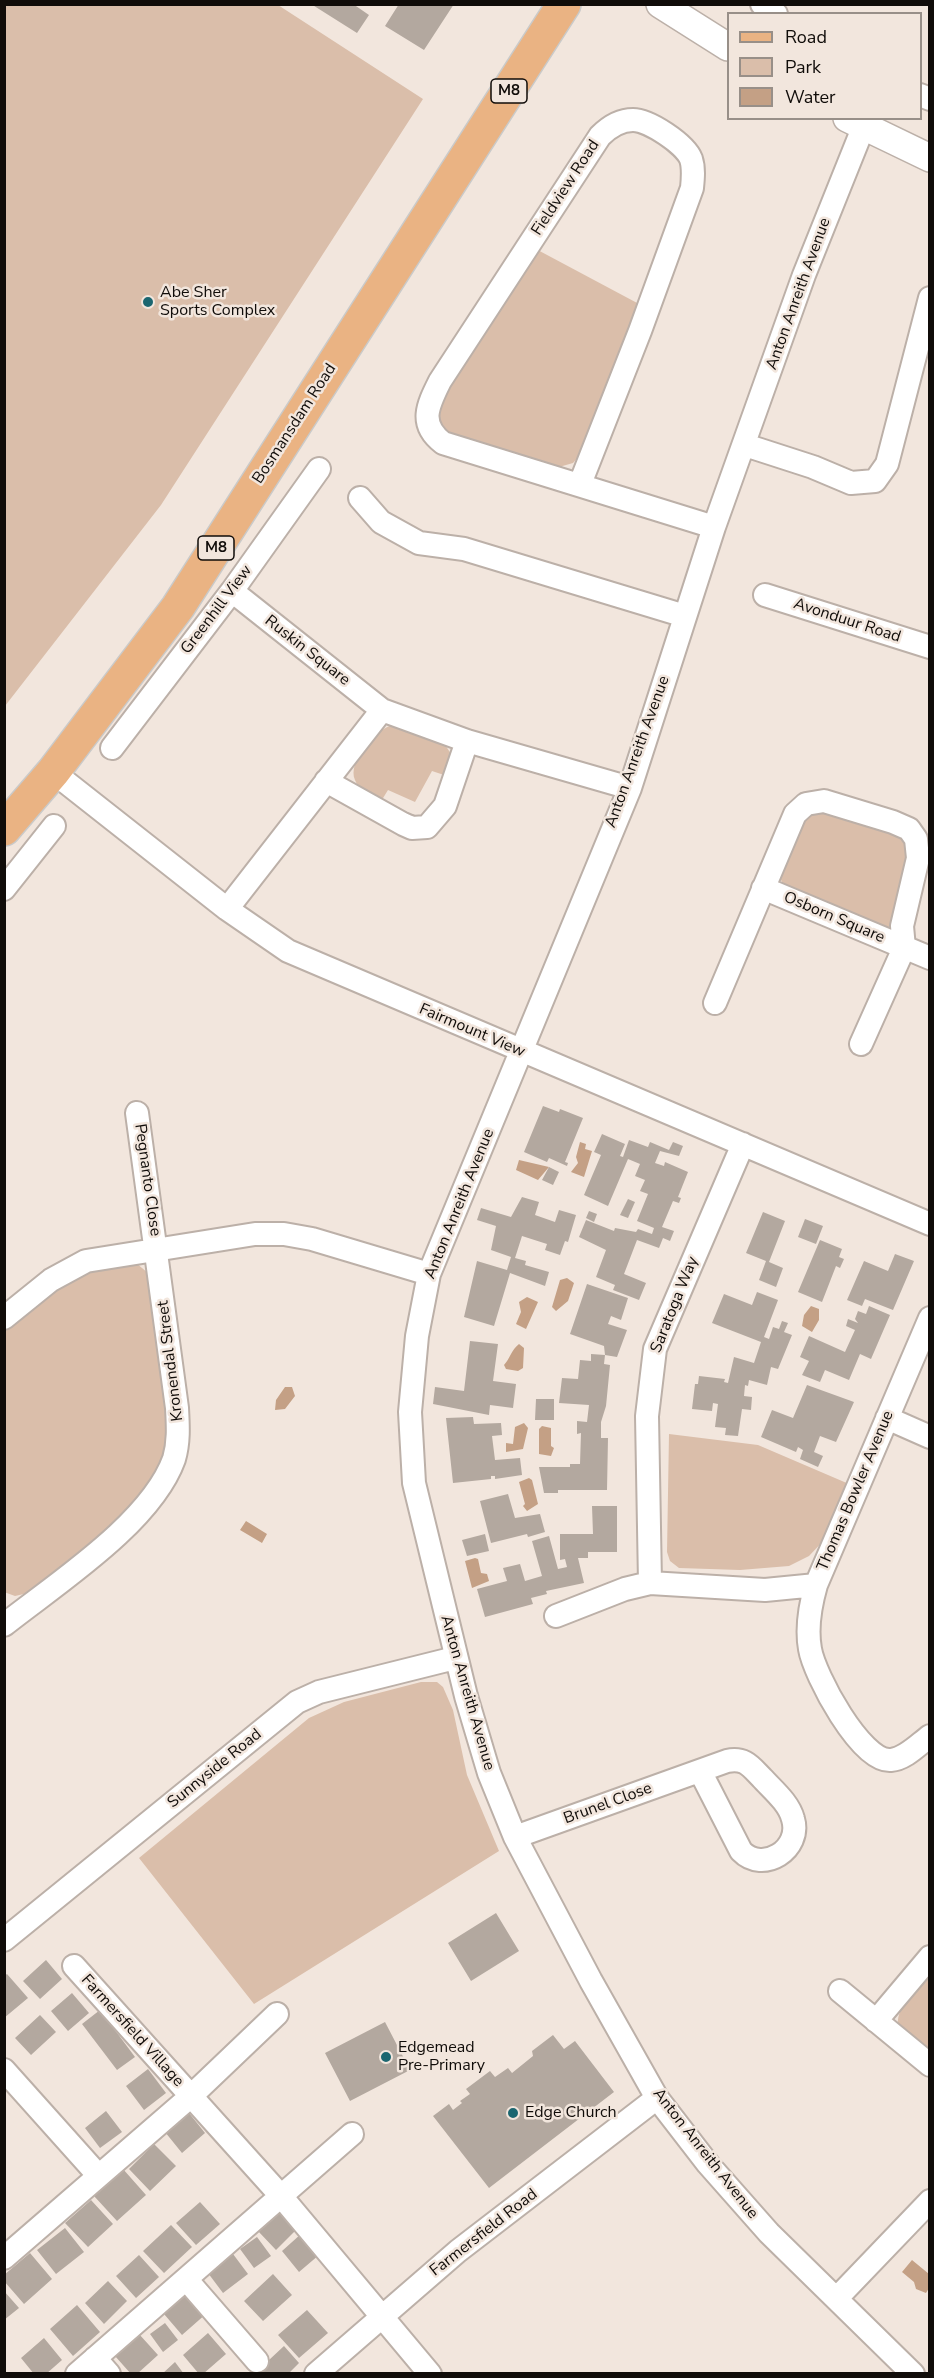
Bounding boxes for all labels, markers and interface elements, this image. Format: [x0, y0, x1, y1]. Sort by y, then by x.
legend [727, 12, 922, 120]
text: Road [785, 25, 827, 49]
text: Park [785, 55, 821, 79]
road number: M8 [491, 79, 527, 103]
text: Water [785, 85, 836, 109]
street label: Fieldview Road [528, 137, 604, 239]
street label: Anton Anreith Avenue [763, 215, 835, 373]
place label: Abe Sher Sports Complex [160, 283, 275, 321]
marker: Abe Sher Sports Complex [141, 295, 155, 309]
street label: Bosmansdam Road [249, 360, 341, 488]
road number: M8 [198, 536, 234, 560]
street label: Greenhill View [177, 562, 257, 658]
street label: Avonduur Road [791, 595, 903, 647]
street label: Ruskin Square [260, 612, 354, 690]
street label: Anton Anreith Avenue [602, 673, 674, 831]
street label: Osborn Square [781, 888, 887, 948]
street label: Fairmount View [416, 1000, 528, 1062]
street label: Pegnanto Close [130, 1123, 164, 1237]
street label: Anton Anreith Avenue [421, 1126, 499, 1282]
street label: Saratoga Way [647, 1254, 703, 1356]
street label: Kronendal Street [154, 1300, 188, 1422]
street label: Thomas Bowler Avenue [814, 1408, 898, 1574]
street label: Anton Anreith Avenue [436, 1613, 498, 1773]
street label: Sunnyside Road [164, 1725, 266, 1813]
street label: Brunel Close [561, 1779, 655, 1829]
street label: Farmersfield Village [77, 1971, 187, 2091]
place label: Edgemead Pre-Primary [398, 2038, 485, 2076]
marker: Edgemead Pre-Primary [379, 2050, 393, 2064]
street label: Anton Anreith Avenue [648, 2085, 762, 2223]
place label: Edge Church [525, 2103, 617, 2123]
marker: Edge Church [506, 2106, 520, 2120]
street label: Farmersfield Road [426, 2185, 542, 2281]

